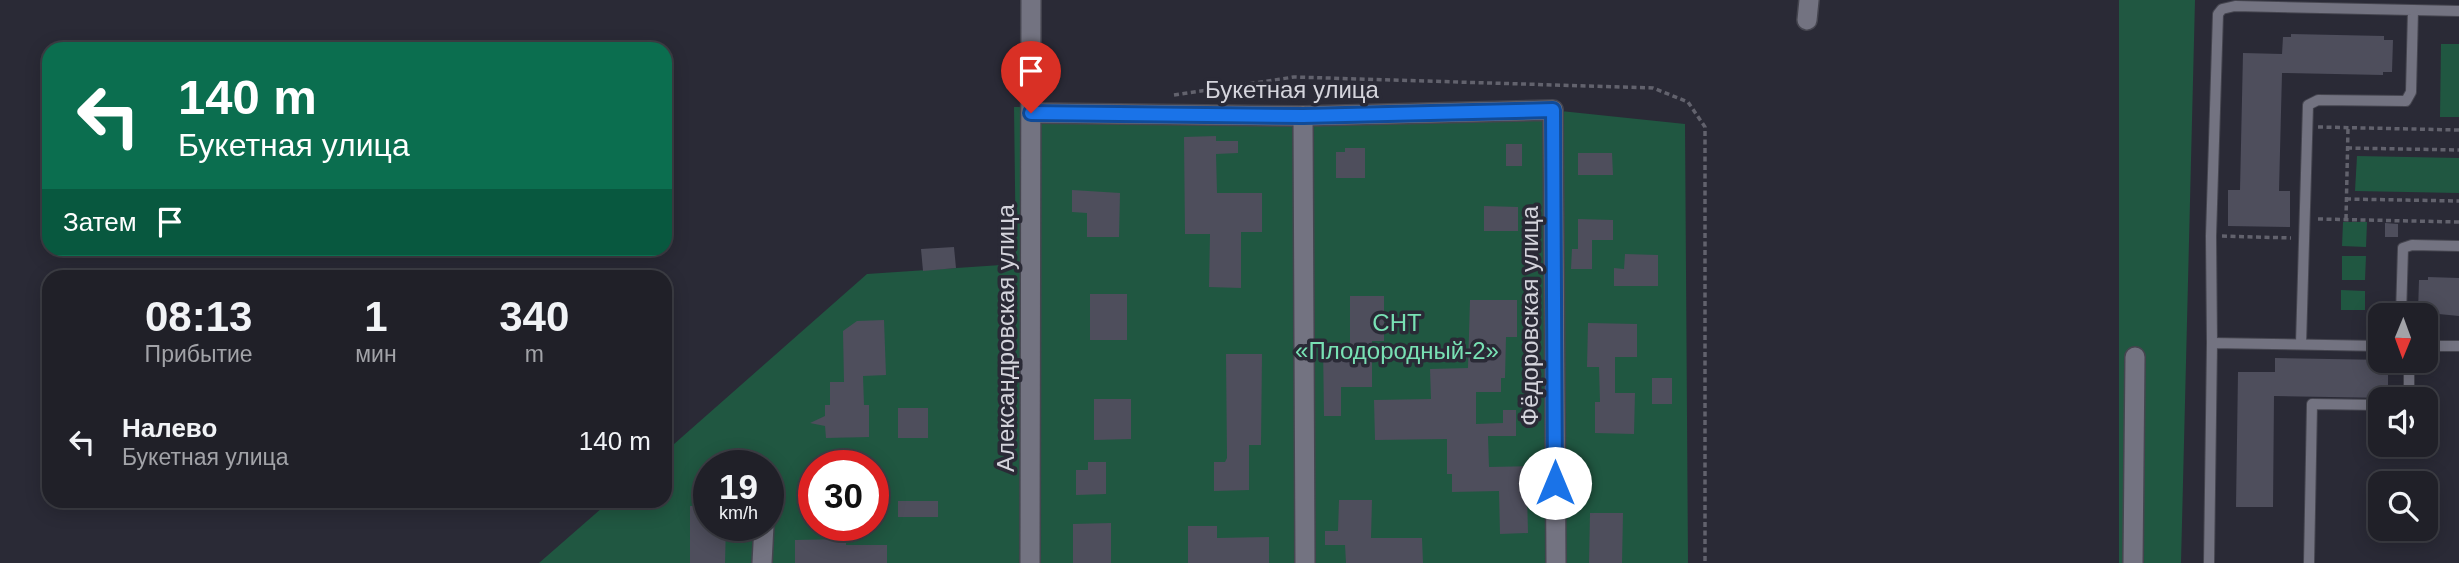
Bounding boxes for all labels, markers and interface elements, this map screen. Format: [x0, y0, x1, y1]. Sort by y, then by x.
pin [1001, 41, 1061, 113]
icon: arrive [1012, 52, 1050, 90]
icon: left [63, 70, 154, 161]
text: 140 m [178, 70, 317, 124]
street label: Букетная улица [1205, 76, 1380, 103]
text: Букетная улица [178, 127, 410, 163]
icon: arrive [151, 203, 189, 241]
street label: Александровская улица [992, 203, 1019, 472]
street label: Фёдоровская улица [1516, 205, 1543, 426]
text: Затем [63, 207, 137, 237]
text: 08:13 [145, 293, 252, 340]
text: 1 [364, 293, 388, 340]
text: 340 [499, 293, 569, 340]
north arrow [2368, 303, 2438, 373]
map controls [2368, 303, 2438, 541]
park label: СНТ «Плодородный-2» [1295, 309, 1499, 364]
text: Прибытие [145, 341, 253, 367]
text: мин [355, 341, 397, 367]
text: m [525, 341, 544, 367]
button: sound [2368, 387, 2438, 457]
text: Налево [122, 413, 217, 443]
icon: left [63, 423, 101, 461]
text: 140 m [579, 426, 651, 456]
text: Букетная улица [122, 444, 289, 470]
position arrow [1518, 446, 1592, 520]
speed limit sign: 30 [798, 450, 889, 541]
text: 19 [719, 467, 758, 506]
button: search [2368, 471, 2438, 541]
text: km/h [719, 503, 758, 523]

